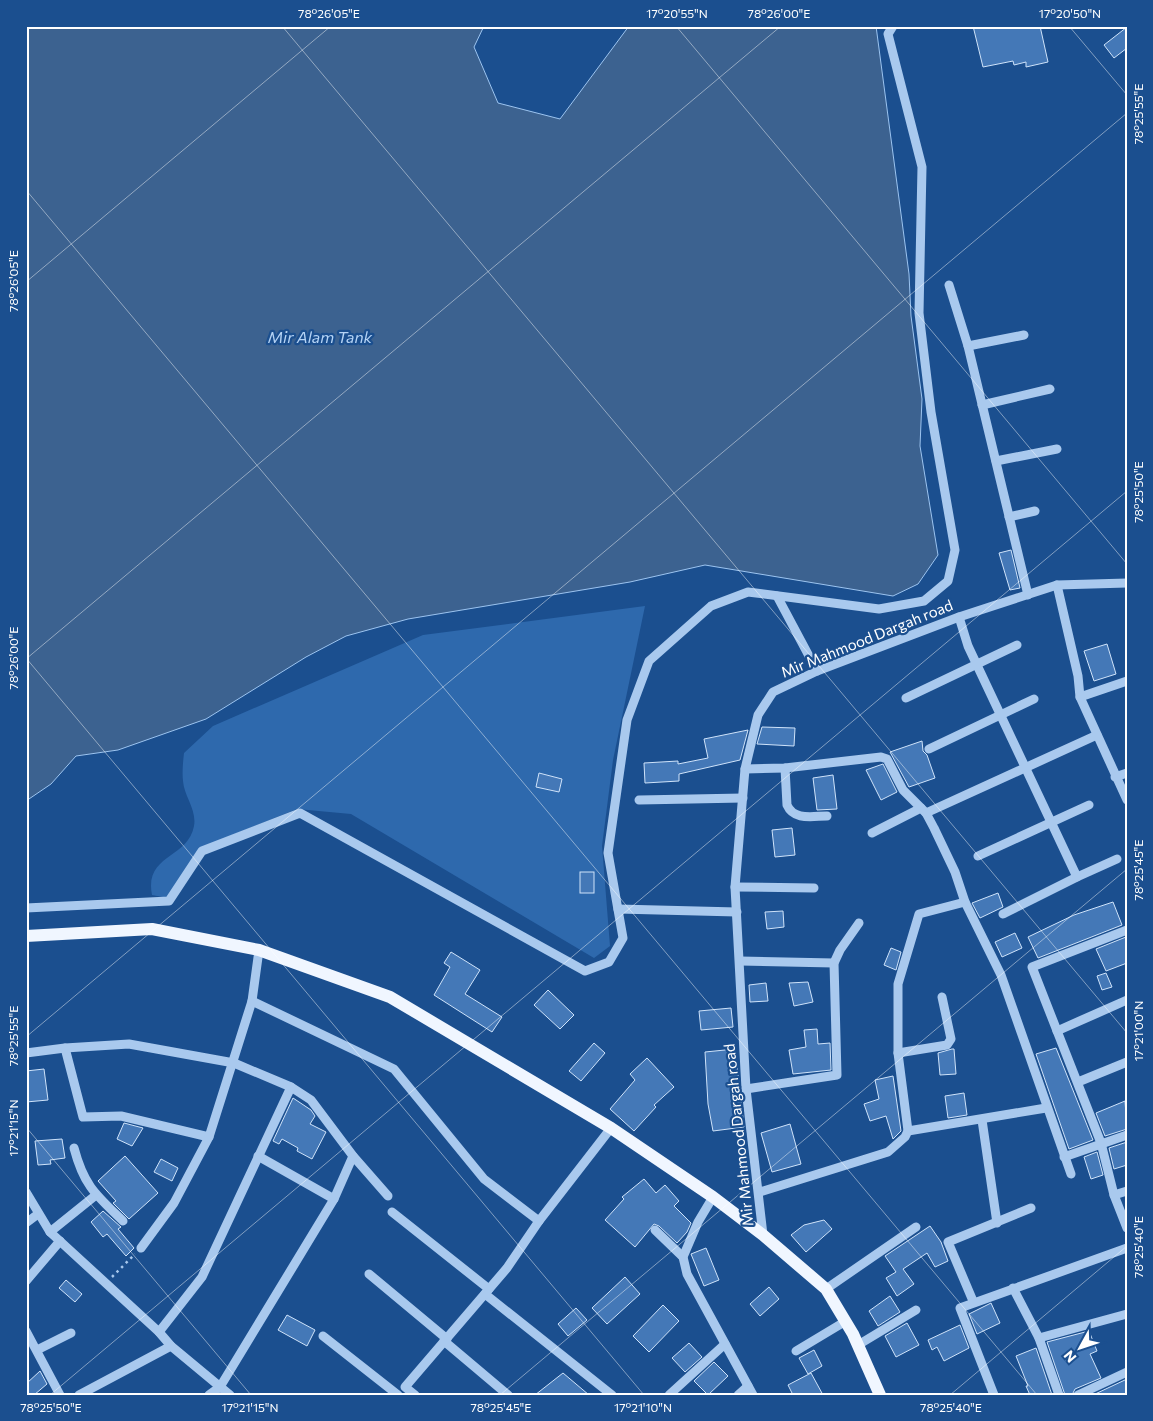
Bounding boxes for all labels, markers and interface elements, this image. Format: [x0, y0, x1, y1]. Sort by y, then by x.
text: 78°26'05"E [298, 6, 360, 20]
text: 17°20'55"N [646, 6, 708, 20]
text: 78°26'00"E [748, 6, 810, 20]
text: 17°20'50"N [1039, 6, 1101, 20]
text: 78°25'55"E [1131, 84, 1145, 144]
text: 78°26'05"E [6, 250, 20, 312]
water label: Mir Alam Tank [268, 327, 373, 346]
text: 78°25'50"E [1131, 461, 1145, 523]
street label: Mir Mahmood Dargah road [778, 595, 955, 681]
text: 78°26'00"E [6, 627, 20, 689]
text: 78°25'45"E [1131, 840, 1145, 900]
text: 17°21'00"N [1131, 1001, 1145, 1061]
text: 78°25'55"E [6, 1006, 20, 1066]
street label: Mir Mahmood Dargah road [719, 1043, 757, 1227]
text: 17°21'15"N [6, 1100, 20, 1156]
text: 78°25'40"E [1131, 1216, 1145, 1278]
north arrow [1056, 1324, 1106, 1374]
text: N [1060, 1347, 1080, 1366]
text: 78°25'50"E [20, 1400, 82, 1414]
text: 17°21'15"N [222, 1400, 278, 1414]
text: 78°25'45"E [471, 1400, 531, 1414]
text: 17°21'10"N [614, 1400, 672, 1414]
text: 78°25'40"E [920, 1400, 982, 1414]

